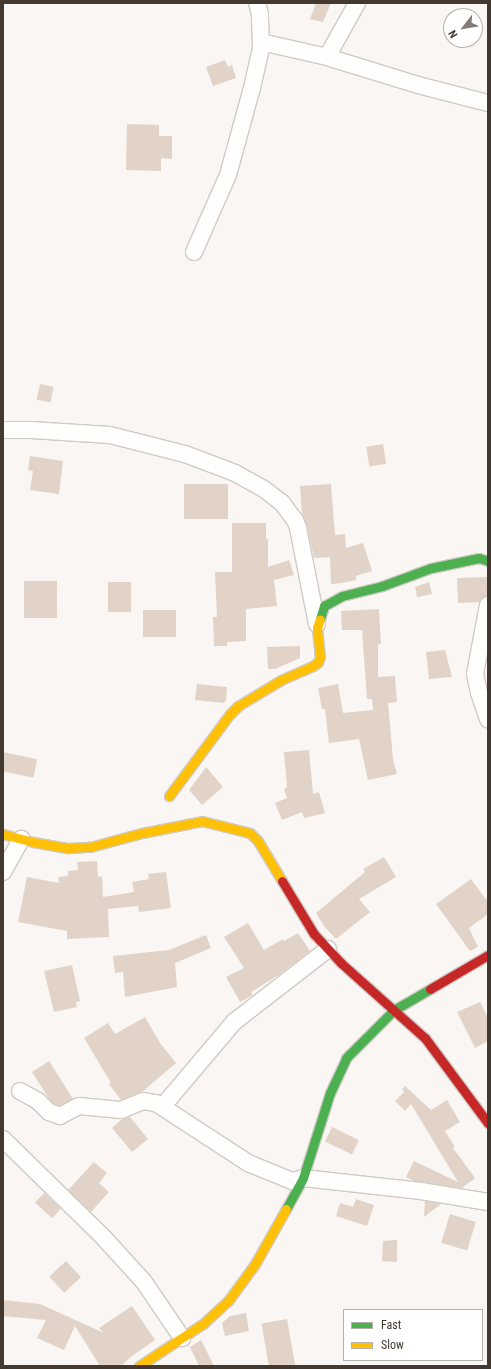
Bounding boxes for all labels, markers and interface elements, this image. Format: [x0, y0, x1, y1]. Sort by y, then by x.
north arrow [443, 8, 483, 48]
text: N [446, 28, 460, 40]
legend [343, 1309, 483, 1361]
text: Fast [381, 1318, 401, 1332]
text: Slow [381, 1338, 404, 1352]

